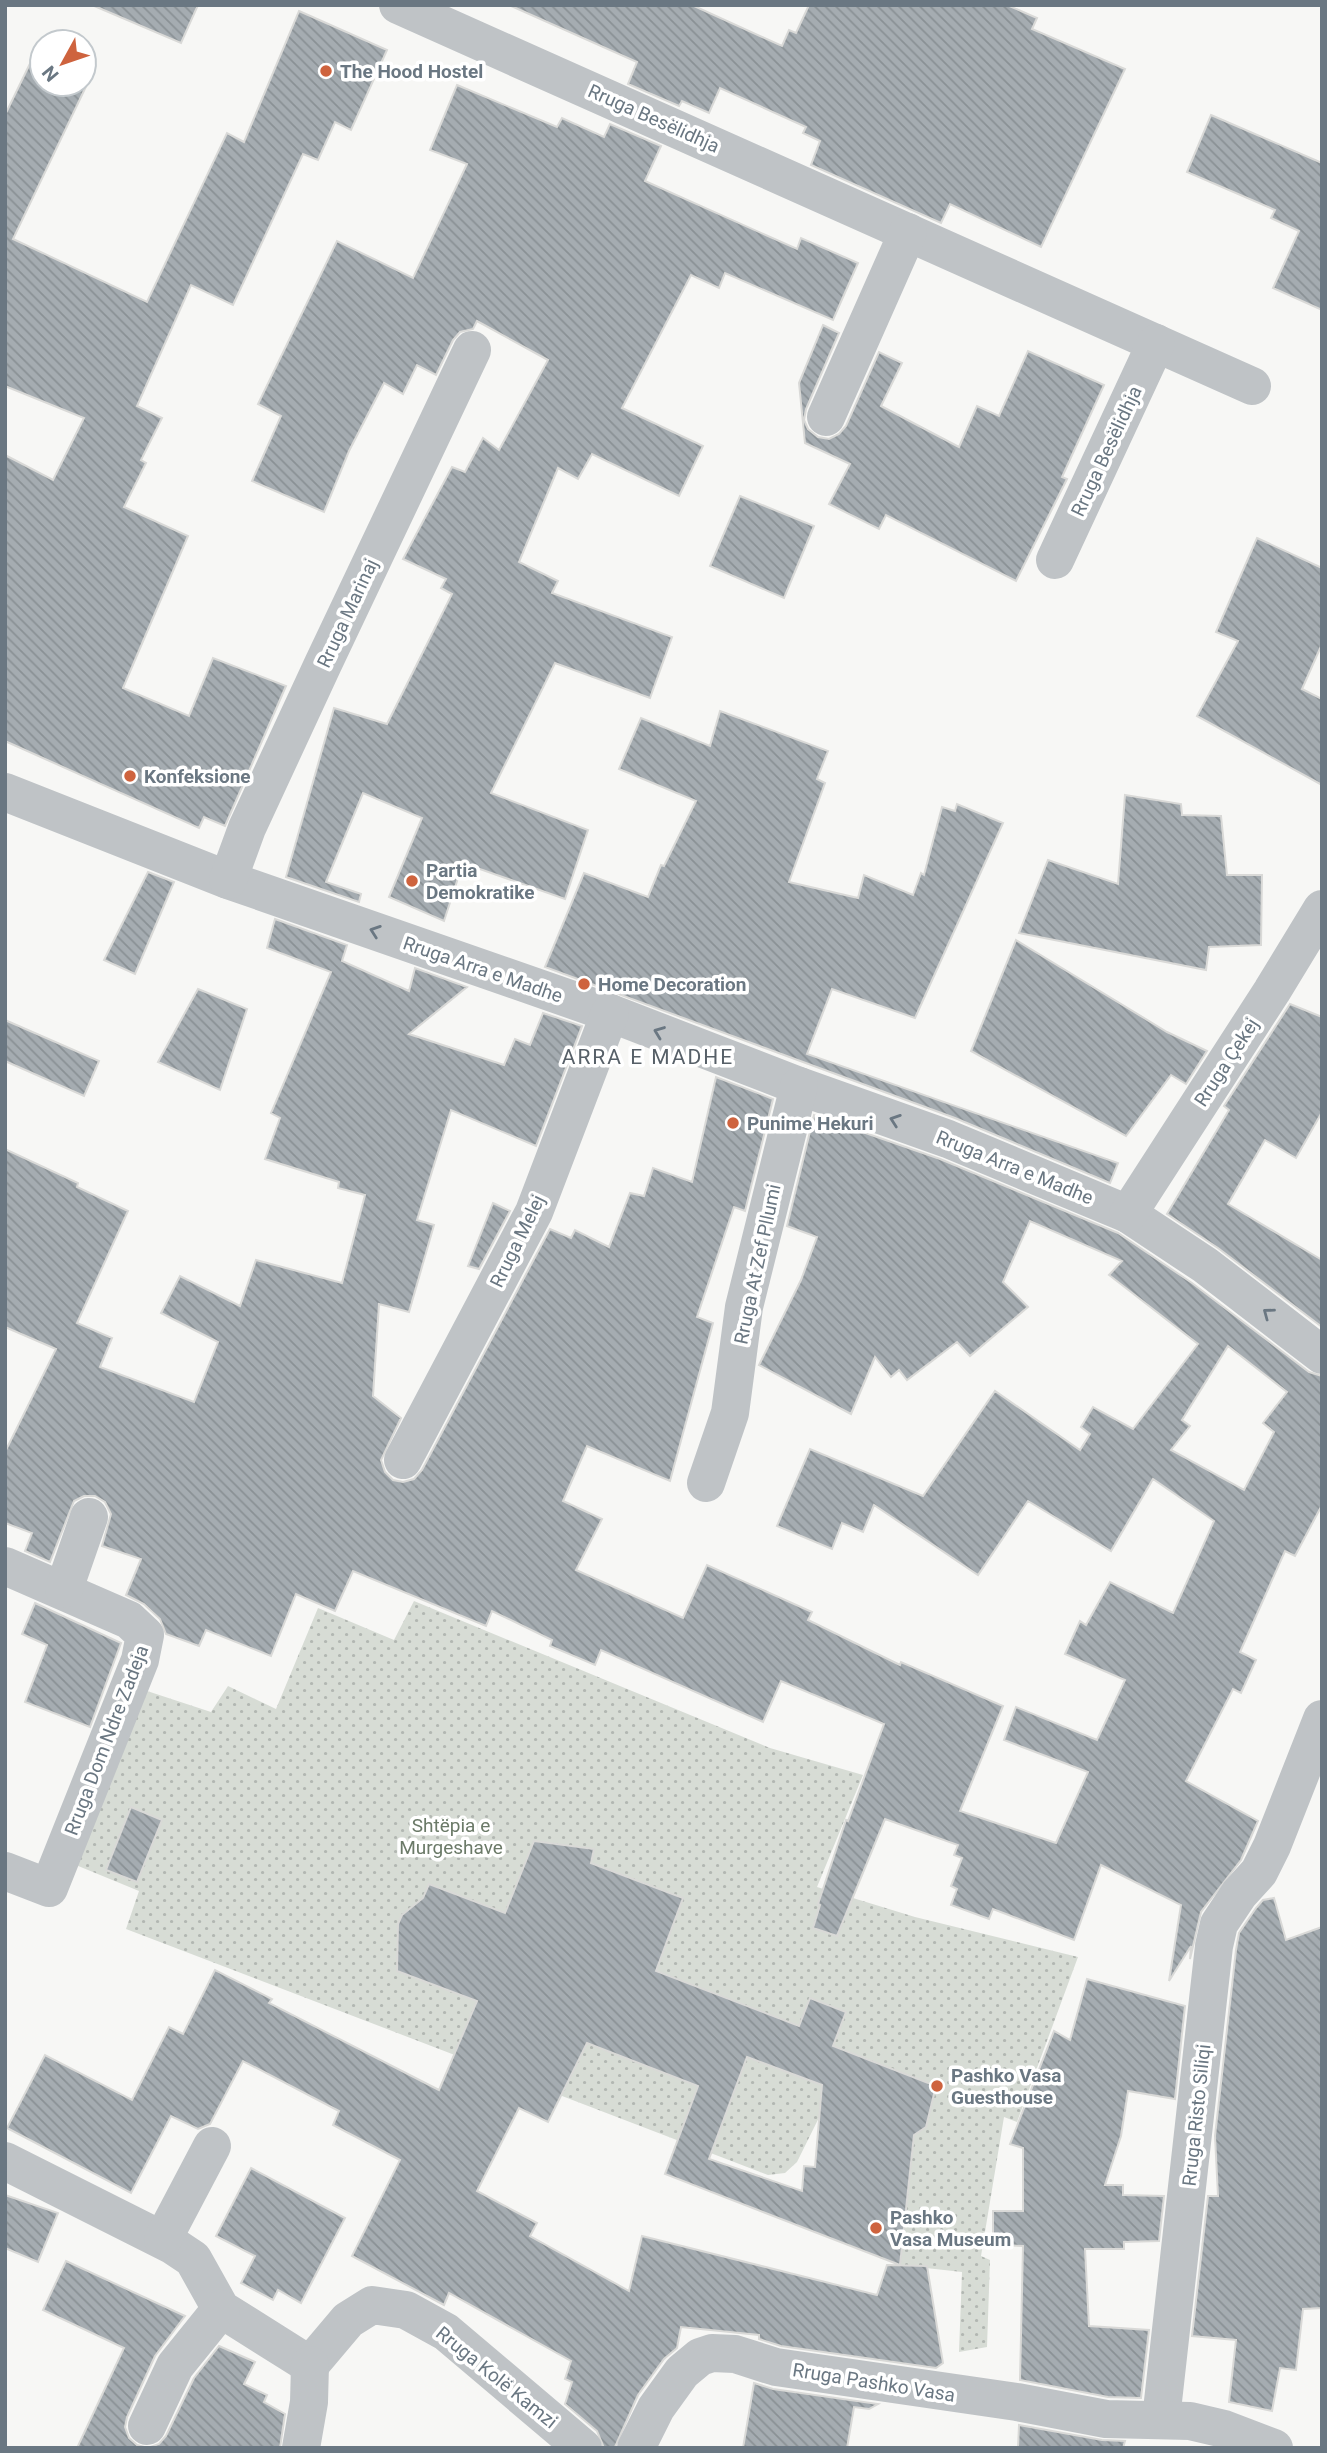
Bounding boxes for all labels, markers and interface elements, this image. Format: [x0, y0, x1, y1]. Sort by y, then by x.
north arrow [28, 28, 98, 98]
place label: The Hood Hostel [340, 60, 483, 83]
text: N [37, 61, 63, 86]
marker: The Hood Hostel [318, 63, 334, 79]
street label: Rruga Besëlidhja [585, 79, 723, 158]
street label: Rruga Besëlidhja [1066, 382, 1147, 520]
street label: Rruga Marinaj [312, 555, 383, 671]
place label: Konfeksione [144, 765, 251, 788]
marker: Konfeksione [122, 768, 138, 784]
place label: Partia Demokratike [426, 859, 534, 904]
marker: Partia Demokratike [404, 873, 420, 889]
one-way arrow [369, 925, 382, 939]
street label: Rruga Arra e Madhe [400, 931, 566, 1008]
place label: Home Decoration [598, 973, 746, 996]
marker: Home Decoration [576, 976, 592, 992]
street label: Rruga Çekej [1189, 1014, 1264, 1111]
one-way arrow [653, 1026, 665, 1040]
district label: ARRA E MADHE [562, 1045, 734, 1069]
place label: Punime Hekuri [747, 1112, 873, 1135]
one-way arrow [889, 1114, 901, 1128]
marker: Punime Hekuri [725, 1115, 741, 1131]
street label: Rruga Arra e Madhe [933, 1125, 1097, 1209]
street label: Rruga At Zef Pllumi [729, 1182, 786, 1346]
street label: Rruga Melej [485, 1191, 550, 1291]
one-way arrow [1263, 1308, 1276, 1321]
street label: Rruga Dom Ndre Zadeja [60, 1642, 153, 1838]
park label: Shtëpia e Murgeshave [399, 1814, 503, 1859]
street label: Rruga Risto Siliqi [1178, 2043, 1215, 2187]
place label: Pashko Vasa Guesthouse [951, 2064, 1061, 2109]
marker: Pashko Vasa Guesthouse [929, 2078, 945, 2094]
place label: Pashko Vasa Museum [890, 2206, 1011, 2251]
marker: Pashko Vasa Museum [868, 2220, 884, 2236]
street label: Rruga Kolë Kamzi [431, 2321, 562, 2433]
street label: Rruga Pashko Vasa [791, 2358, 957, 2407]

